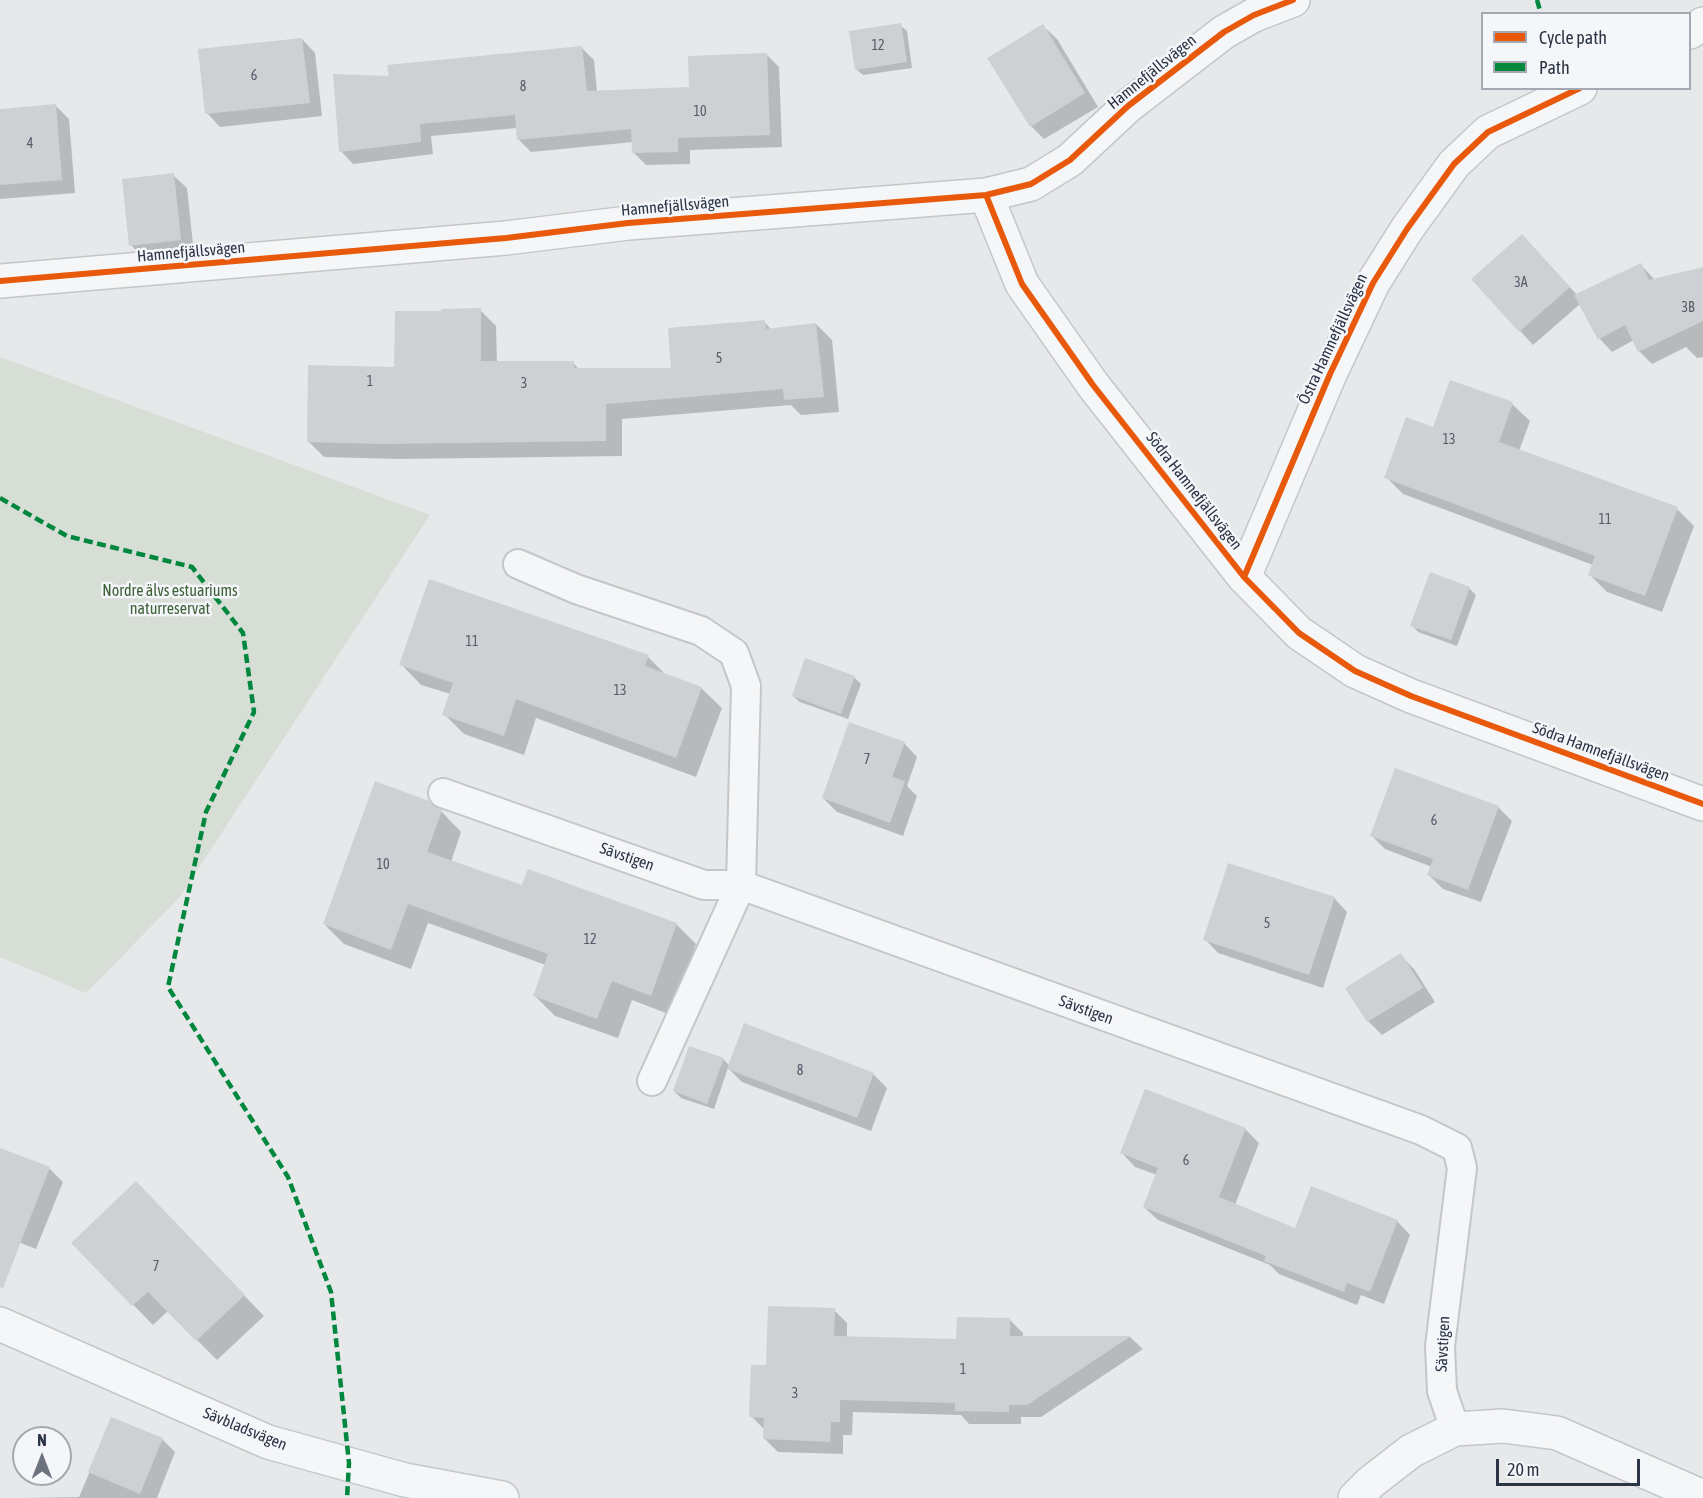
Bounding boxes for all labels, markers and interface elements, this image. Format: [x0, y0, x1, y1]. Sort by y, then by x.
legend [1481, 12, 1691, 90]
text: Cycle path [1539, 27, 1607, 48]
street label: Hamnefjällsvägen [1104, 30, 1200, 114]
house number: 12 [871, 38, 885, 54]
text: Path [1539, 57, 1570, 78]
house number: 6 [251, 68, 257, 84]
house number: 8 [520, 79, 526, 95]
house number: 10 [693, 104, 707, 120]
house number: 4 [27, 136, 33, 152]
street label: Hamnefjällsvägen [620, 192, 730, 220]
street label: Hamnefjällsvägen [136, 238, 246, 266]
street label: Östra Hamnefjällsvägen [1294, 271, 1372, 407]
house number: 3A [1514, 275, 1528, 291]
house number: 3B [1681, 300, 1695, 316]
house number: 5 [716, 351, 722, 367]
house number: 1 [367, 374, 373, 390]
house number: 3 [521, 376, 527, 392]
street label: Södra Hamnefjällsvägen [1142, 428, 1246, 554]
house number: 13 [1442, 432, 1456, 448]
house number: 11 [1598, 512, 1612, 528]
park label: Nordre älvs estuariums naturreservat [102, 581, 238, 619]
house number: 11 [465, 634, 479, 650]
house number: 13 [613, 683, 627, 699]
street label: Södra Hamnefjällsvägen [1530, 718, 1672, 786]
house number: 7 [864, 752, 870, 768]
house number: 6 [1431, 813, 1437, 829]
street label: Sävstigen [597, 839, 657, 875]
house number: 10 [376, 857, 390, 873]
house number: 5 [1264, 916, 1270, 932]
house number: 12 [583, 932, 597, 948]
street label: Sävstigen [1056, 991, 1116, 1029]
house number: 8 [797, 1063, 803, 1079]
house number: 6 [1183, 1153, 1189, 1169]
house number: 7 [153, 1259, 159, 1275]
street label: Sävstigen [1432, 1315, 1454, 1373]
house number: 1 [960, 1362, 966, 1378]
house number: 3 [792, 1386, 798, 1402]
street label: Sävbladsvägen [200, 1403, 290, 1455]
north arrow [12, 1426, 72, 1486]
text: N [37, 1431, 47, 1449]
scale bar [1499, 1447, 1643, 1485]
text: 20 m [1507, 1459, 1539, 1480]

